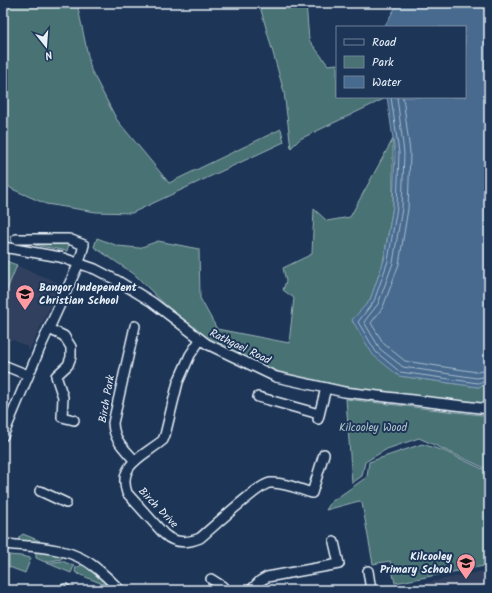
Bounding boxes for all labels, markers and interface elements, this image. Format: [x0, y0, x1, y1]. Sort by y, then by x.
north arrow [26, 26, 66, 66]
legend [336, 26, 466, 98]
text: Road [372, 33, 397, 52]
text: N [43, 45, 55, 64]
text: Park [372, 53, 394, 72]
text: Water [372, 73, 402, 92]
place label: Bangor Independent Christian School [39, 279, 138, 310]
school or university icon: Bangor Independent Christian School [14, 283, 36, 311]
street label: Rathgael Road [206, 324, 274, 370]
street label: Birch Park [94, 373, 120, 424]
park label: Kilcooley Wood [339, 419, 407, 437]
street label: Birch Drive [134, 483, 182, 533]
place label: Kilcooley Primary School [380, 548, 452, 579]
school or university icon: Kilcooley Primary School [455, 552, 477, 580]

